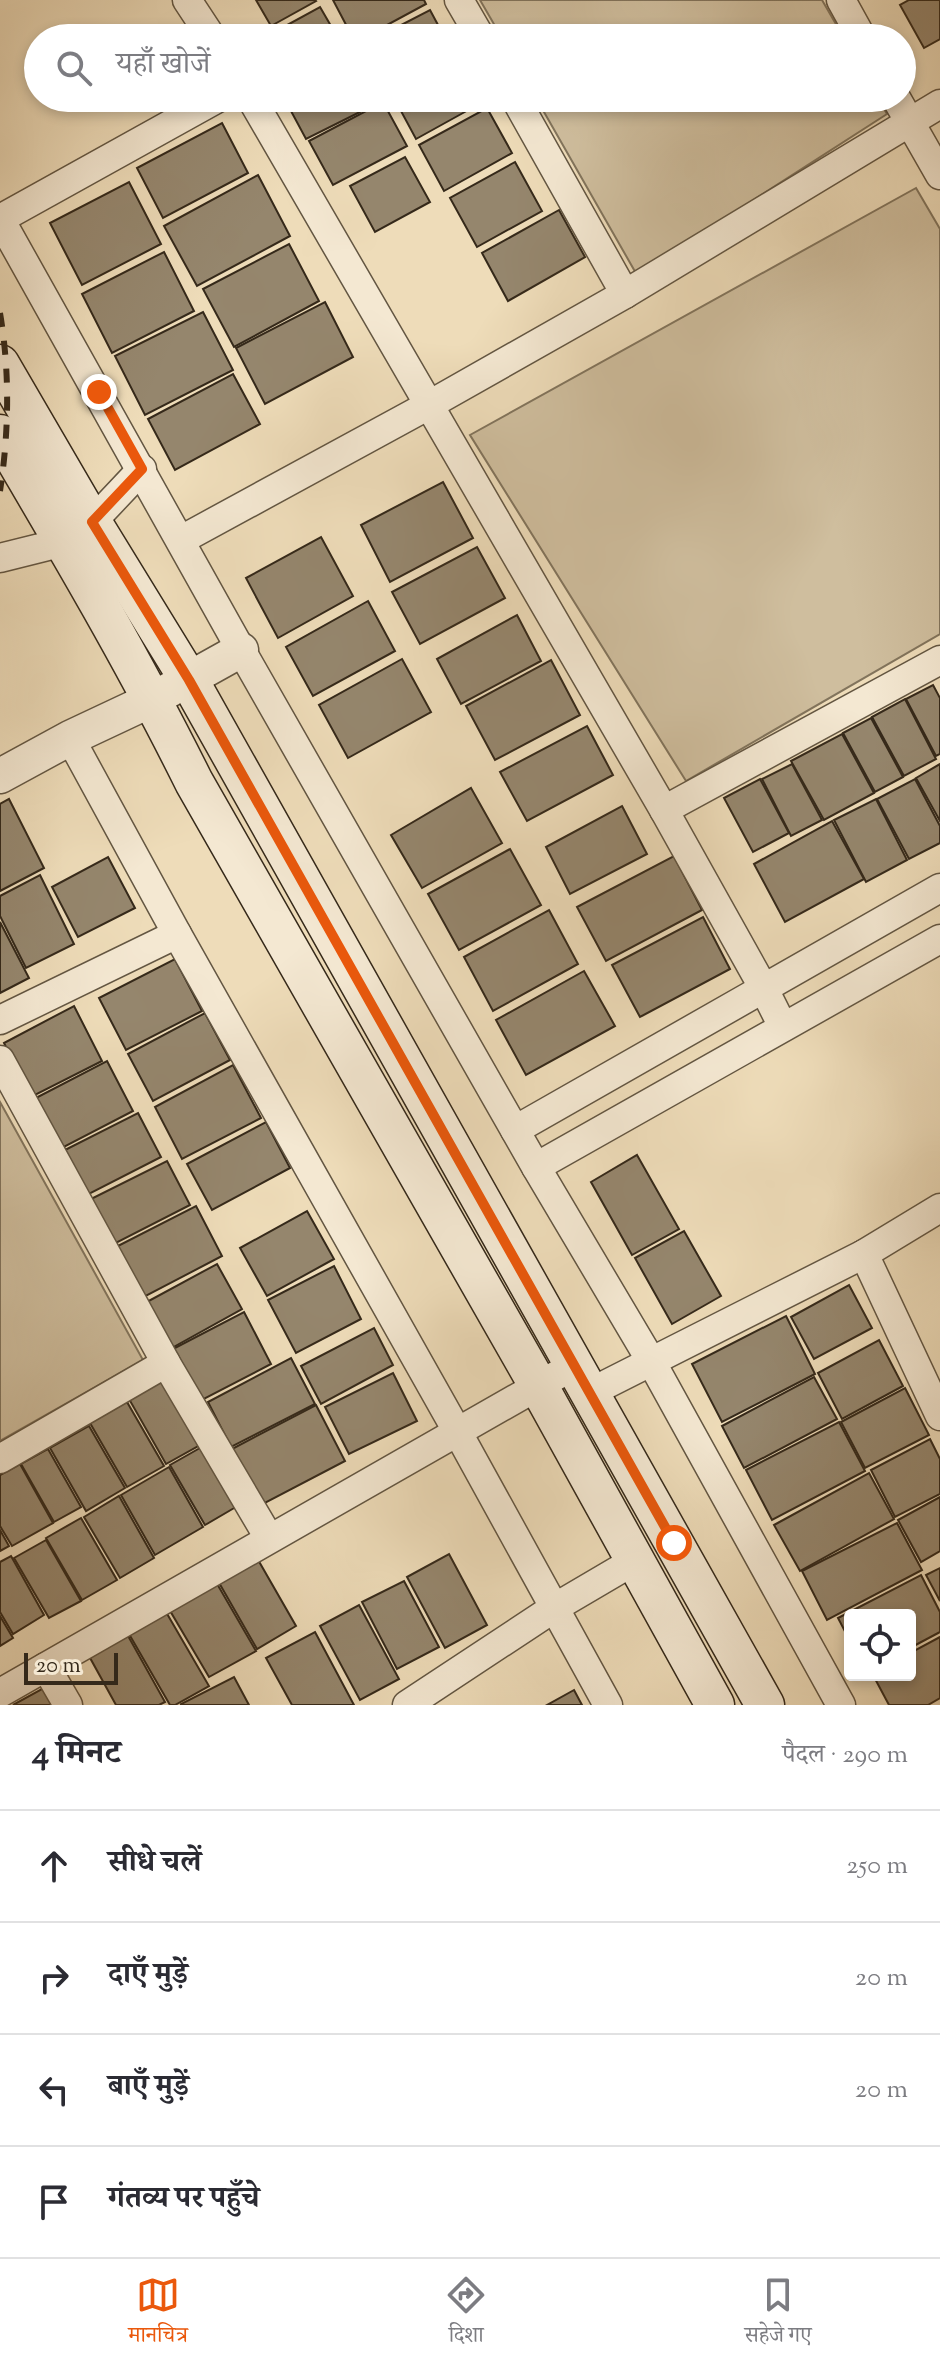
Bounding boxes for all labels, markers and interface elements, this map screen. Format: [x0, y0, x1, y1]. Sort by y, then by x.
search box [24, 24, 916, 112]
text: यहाँ खोजें [116, 44, 210, 87]
icon: search [52, 46, 96, 90]
route end [81, 374, 117, 410]
route start [656, 1525, 692, 1561]
map controls [844, 1609, 916, 1681]
button: locate [844, 1609, 916, 1681]
scale bar [24, 1649, 118, 1685]
text: 20 m [36, 1651, 81, 1683]
text: 4 मिनट [32, 1730, 121, 1779]
text: पैदल · 290 m [782, 1737, 908, 1774]
text: सीधे चलें [108, 1842, 201, 1885]
icon: ahead [32, 1844, 76, 1888]
text: 250 m [846, 1848, 908, 1885]
text: दाएँ मुड़ें [108, 1954, 188, 1997]
icon: right [32, 1956, 76, 2000]
text: 20 m [855, 1960, 908, 1997]
text: बाएँ मुड़ें [108, 2066, 189, 2109]
icon: left [32, 2068, 76, 2112]
text: 20 m [855, 2072, 908, 2109]
text: गंतव्य पर पहुँचे [108, 2178, 260, 2221]
icon: arrive [32, 2180, 76, 2224]
tab: मानचित्र [128, 2273, 188, 2356]
tab: दिशा [444, 2273, 488, 2356]
tab: सहेजे गए [745, 2273, 812, 2356]

